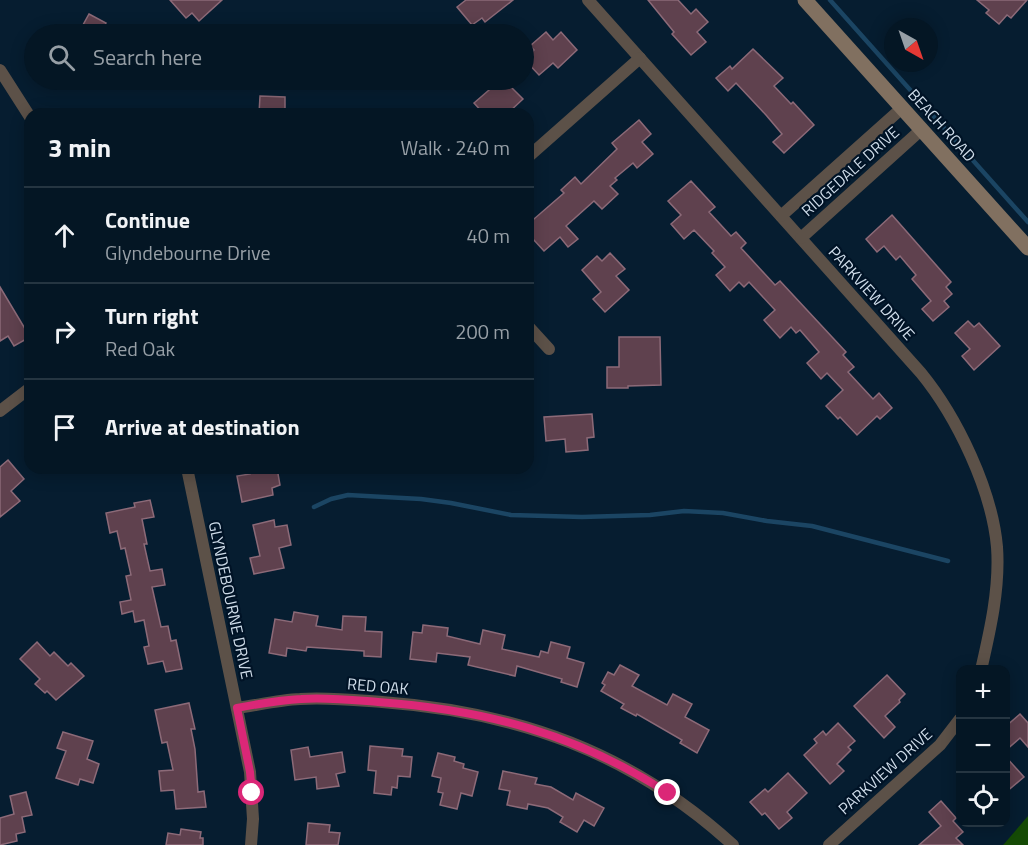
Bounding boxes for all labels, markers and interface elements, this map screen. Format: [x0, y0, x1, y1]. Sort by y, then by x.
north arrow [884, 18, 938, 72]
search box [24, 24, 534, 90]
text: Search here [93, 40, 202, 74]
icon: search [45, 41, 78, 74]
street label: BEACH ROAD [903, 83, 981, 167]
street label: RIDGEDALE DRIVE [796, 120, 904, 222]
text: 3 min [48, 128, 111, 167]
text: Walk · 240 m [401, 132, 510, 163]
text: Continue [105, 203, 190, 237]
icon: ahead [48, 219, 81, 252]
text: 40 m [466, 220, 510, 251]
text: Glyndebourne Drive [105, 237, 271, 268]
street label: PARKVIEW DRIVE [823, 241, 921, 346]
text: Turn right [105, 299, 199, 333]
icon: right [48, 315, 81, 348]
text: 200 m [455, 316, 510, 347]
text: Red Oak [105, 333, 175, 364]
text: Arrive at destination [105, 410, 300, 444]
icon: arrive [48, 411, 81, 444]
street label: GLYNDEBOURNE DRIVE [203, 519, 259, 681]
map controls [956, 665, 1010, 827]
button: + [956, 665, 1010, 719]
street label: RED OAK [346, 671, 410, 701]
button: − [956, 719, 1010, 773]
street label: PARKVIEW DRIVE [833, 722, 938, 820]
button: locate [956, 773, 1010, 827]
route start [238, 779, 264, 805]
route end [654, 779, 680, 805]

